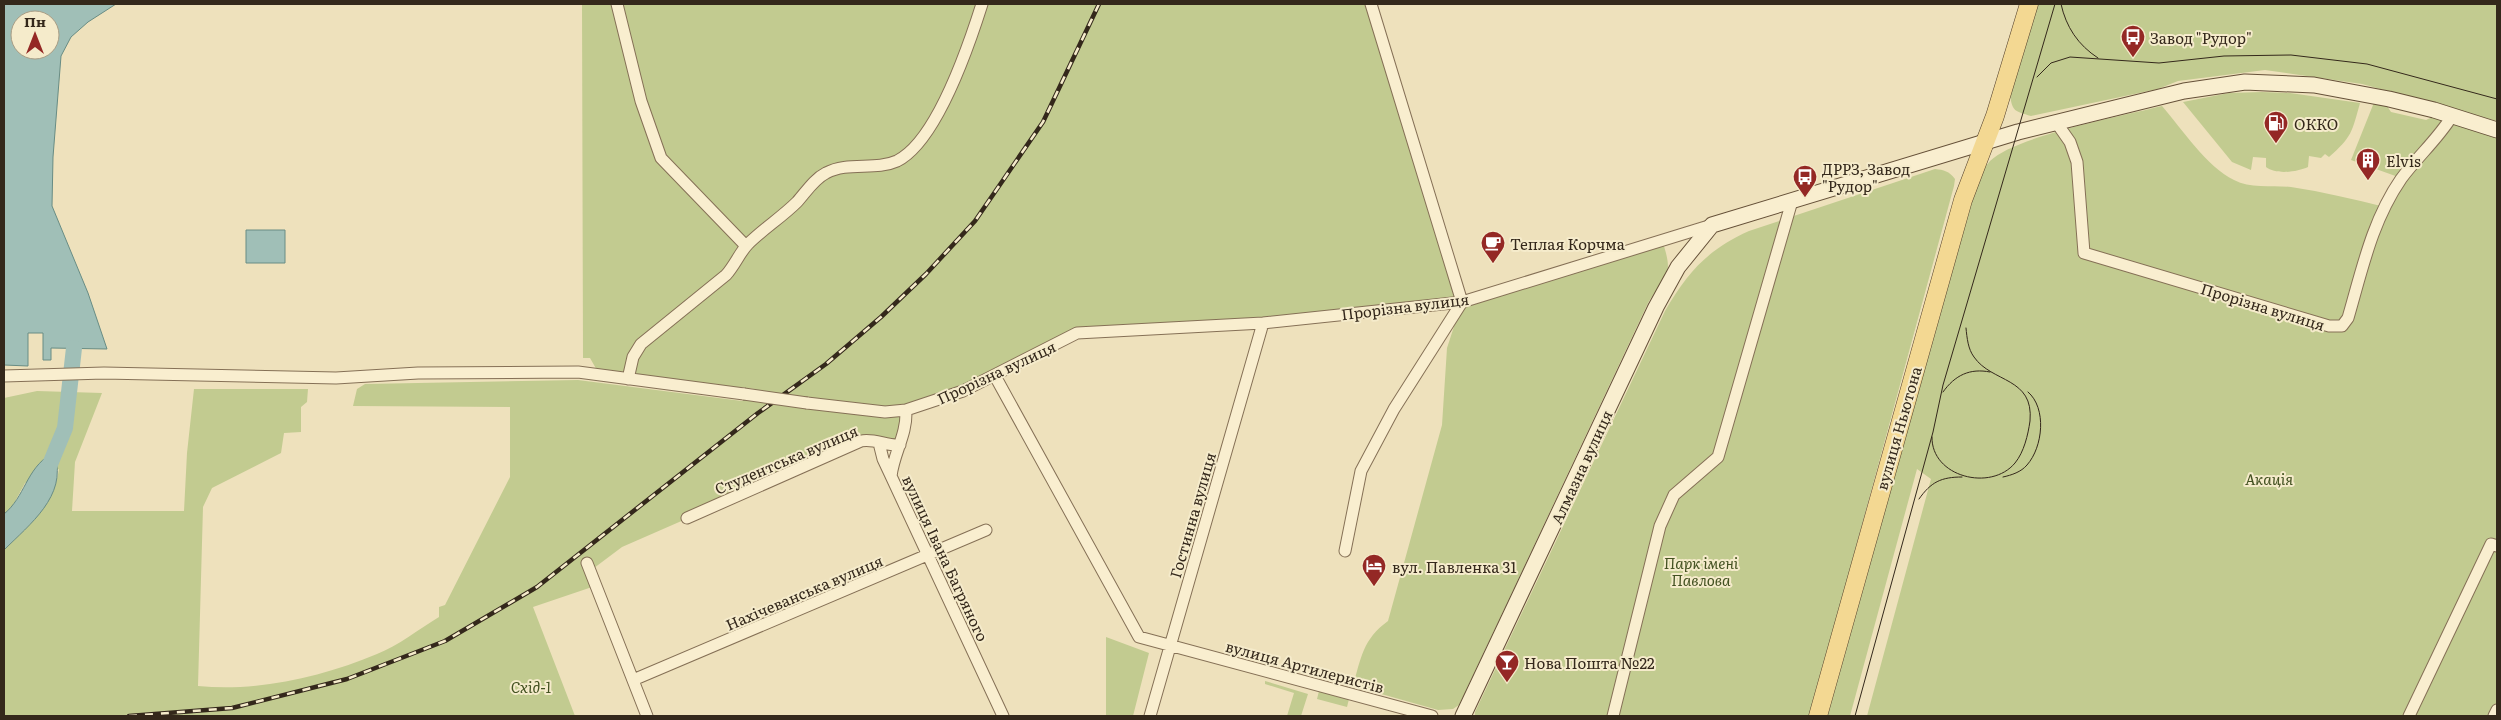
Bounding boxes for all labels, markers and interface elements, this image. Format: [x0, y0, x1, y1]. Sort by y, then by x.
north arrow [10, 10, 60, 60]
text: Пн [24, 11, 46, 31]
bus stop icon: Завод "Рудор" [2120, 24, 2146, 58]
place label: Завод "Рудор" [2150, 26, 2252, 49]
fuel station icon: ОККО [2263, 110, 2289, 144]
place label: ОККО [2294, 112, 2338, 135]
building icon: Elvis [2355, 147, 2381, 181]
place label: Elvis [2386, 149, 2421, 172]
place label: ДРРЗ, Завод "Рудор" [1822, 157, 1910, 197]
bus stop icon: ДРРЗ, Завод "Рудор" [1792, 164, 1818, 198]
cafe icon: Теплая Корчма [1480, 230, 1506, 264]
place label: Теплая Корчма [1510, 232, 1626, 255]
street label: Прорізна вулиця [2198, 276, 2328, 336]
street label: Прорізна вулиця [1340, 287, 1470, 325]
street label: Прорізна вулиця [933, 334, 1059, 410]
street label: вулиця Ньютона [1869, 363, 1927, 493]
street label: Алмазна вулиця [1544, 406, 1618, 528]
street label: Студентська вулиця [711, 418, 861, 500]
street label: Гостинна вулиця [1163, 449, 1221, 581]
park label: Акація [2245, 467, 2293, 490]
street label: вулиця Івана Багряного [897, 471, 995, 645]
street label: Нахічеванська вулиця [722, 548, 886, 636]
park label: Парк імені Павлова [1664, 551, 1739, 591]
hotel icon: вул. Павленка 31 [1361, 553, 1387, 587]
place label: вул. Павленка 31 [1392, 555, 1517, 578]
street label: вулиця Артилеристів [1223, 634, 1387, 698]
bar icon: Нова Пошта №22 [1494, 649, 1520, 683]
place label: Нова Пошта №22 [1524, 651, 1655, 674]
park label: Схід-1 [511, 675, 552, 698]

